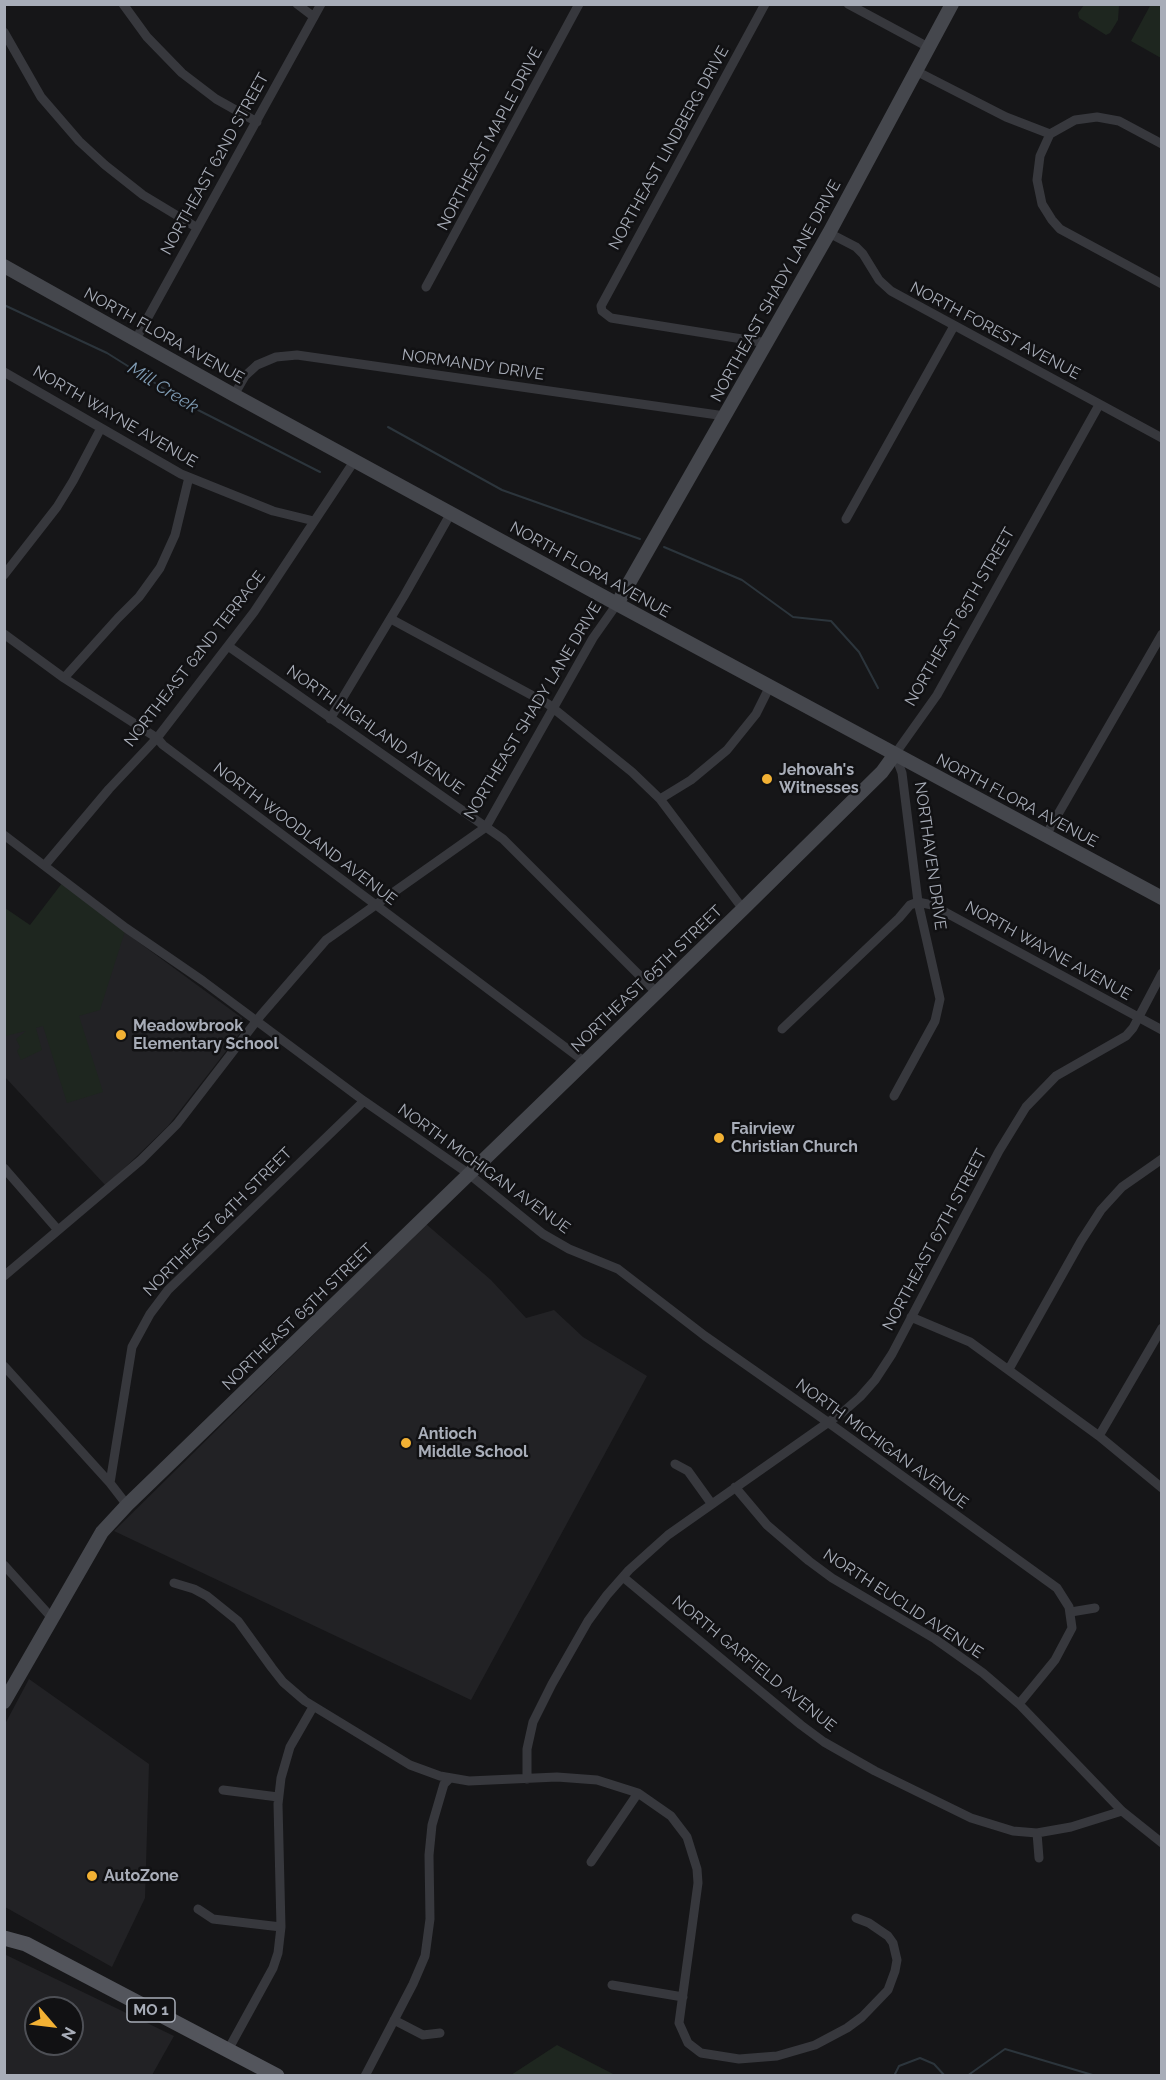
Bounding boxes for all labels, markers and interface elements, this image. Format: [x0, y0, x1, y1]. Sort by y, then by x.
street label: NORTHEAST LINDBERG DRIVE [605, 43, 733, 253]
street label: NORTHEAST MAPLE DRIVE [433, 44, 547, 234]
street label: NORTHEAST 62ND STREET [157, 70, 273, 258]
street label: NORTHEAST SHADY LANE DRIVE [707, 177, 845, 405]
street label: NORTH FOREST AVENUE [907, 278, 1083, 384]
street label: NORTH FLORA AVENUE [80, 284, 248, 388]
street label: NORMANDY DRIVE [401, 345, 545, 385]
water label: Mill Creek [124, 358, 202, 418]
street label: NORTH WAYNE AVENUE [29, 362, 201, 472]
street label: NORTH FLORA AVENUE [506, 518, 674, 622]
street label: NORTHEAST 65TH STREET [901, 524, 1019, 710]
street label: NORTHEAST 62ND TERRACE [120, 567, 270, 751]
street label: NORTHEAST SHADY LANE DRIVE [460, 599, 606, 823]
street label: NORTH HIGHLAND AVENUE [283, 661, 467, 799]
street label: NORTH FLORA AVENUE [933, 750, 1101, 852]
street label: NORTH WOODLAND AVENUE [209, 759, 401, 909]
place label: Jehovah's Witnesses [779, 760, 859, 798]
marker: Jehovah's Witnesses [760, 772, 774, 786]
street label: NORTHAVEN DRIVE [910, 781, 950, 931]
street label: NORTH WAYNE AVENUE [962, 897, 1134, 1005]
street label: NORTHEAST 65TH STREET [567, 902, 727, 1056]
place label: Meadowbrook Elementary School [133, 1016, 278, 1054]
marker: Meadowbrook Elementary School [114, 1028, 128, 1042]
street label: NORTH MICHIGAN AVENUE [394, 1100, 574, 1238]
place label: Fairview Christian Church [731, 1119, 858, 1157]
marker: Fairview Christian Church [712, 1131, 726, 1145]
street label: NORTHEAST 64TH STREET [140, 1144, 296, 1300]
street label: NORTHEAST 67TH STREET [879, 1146, 991, 1334]
street label: NORTHEAST 65TH STREET [218, 1240, 378, 1394]
street label: NORTH MICHIGAN AVENUE [792, 1375, 972, 1513]
place label: Antioch Middle School [418, 1424, 528, 1462]
marker: Antioch Middle School [399, 1436, 413, 1450]
street label: NORTH EUCLID AVENUE [820, 1545, 986, 1663]
street label: NORTH GARFIELD AVENUE [668, 1592, 840, 1736]
place label: AutoZone [104, 1866, 179, 1886]
marker: AutoZone [85, 1869, 99, 1883]
north arrow [24, 1996, 84, 2056]
road number: MO 1 [127, 1998, 175, 2022]
text: N [57, 2024, 80, 2044]

